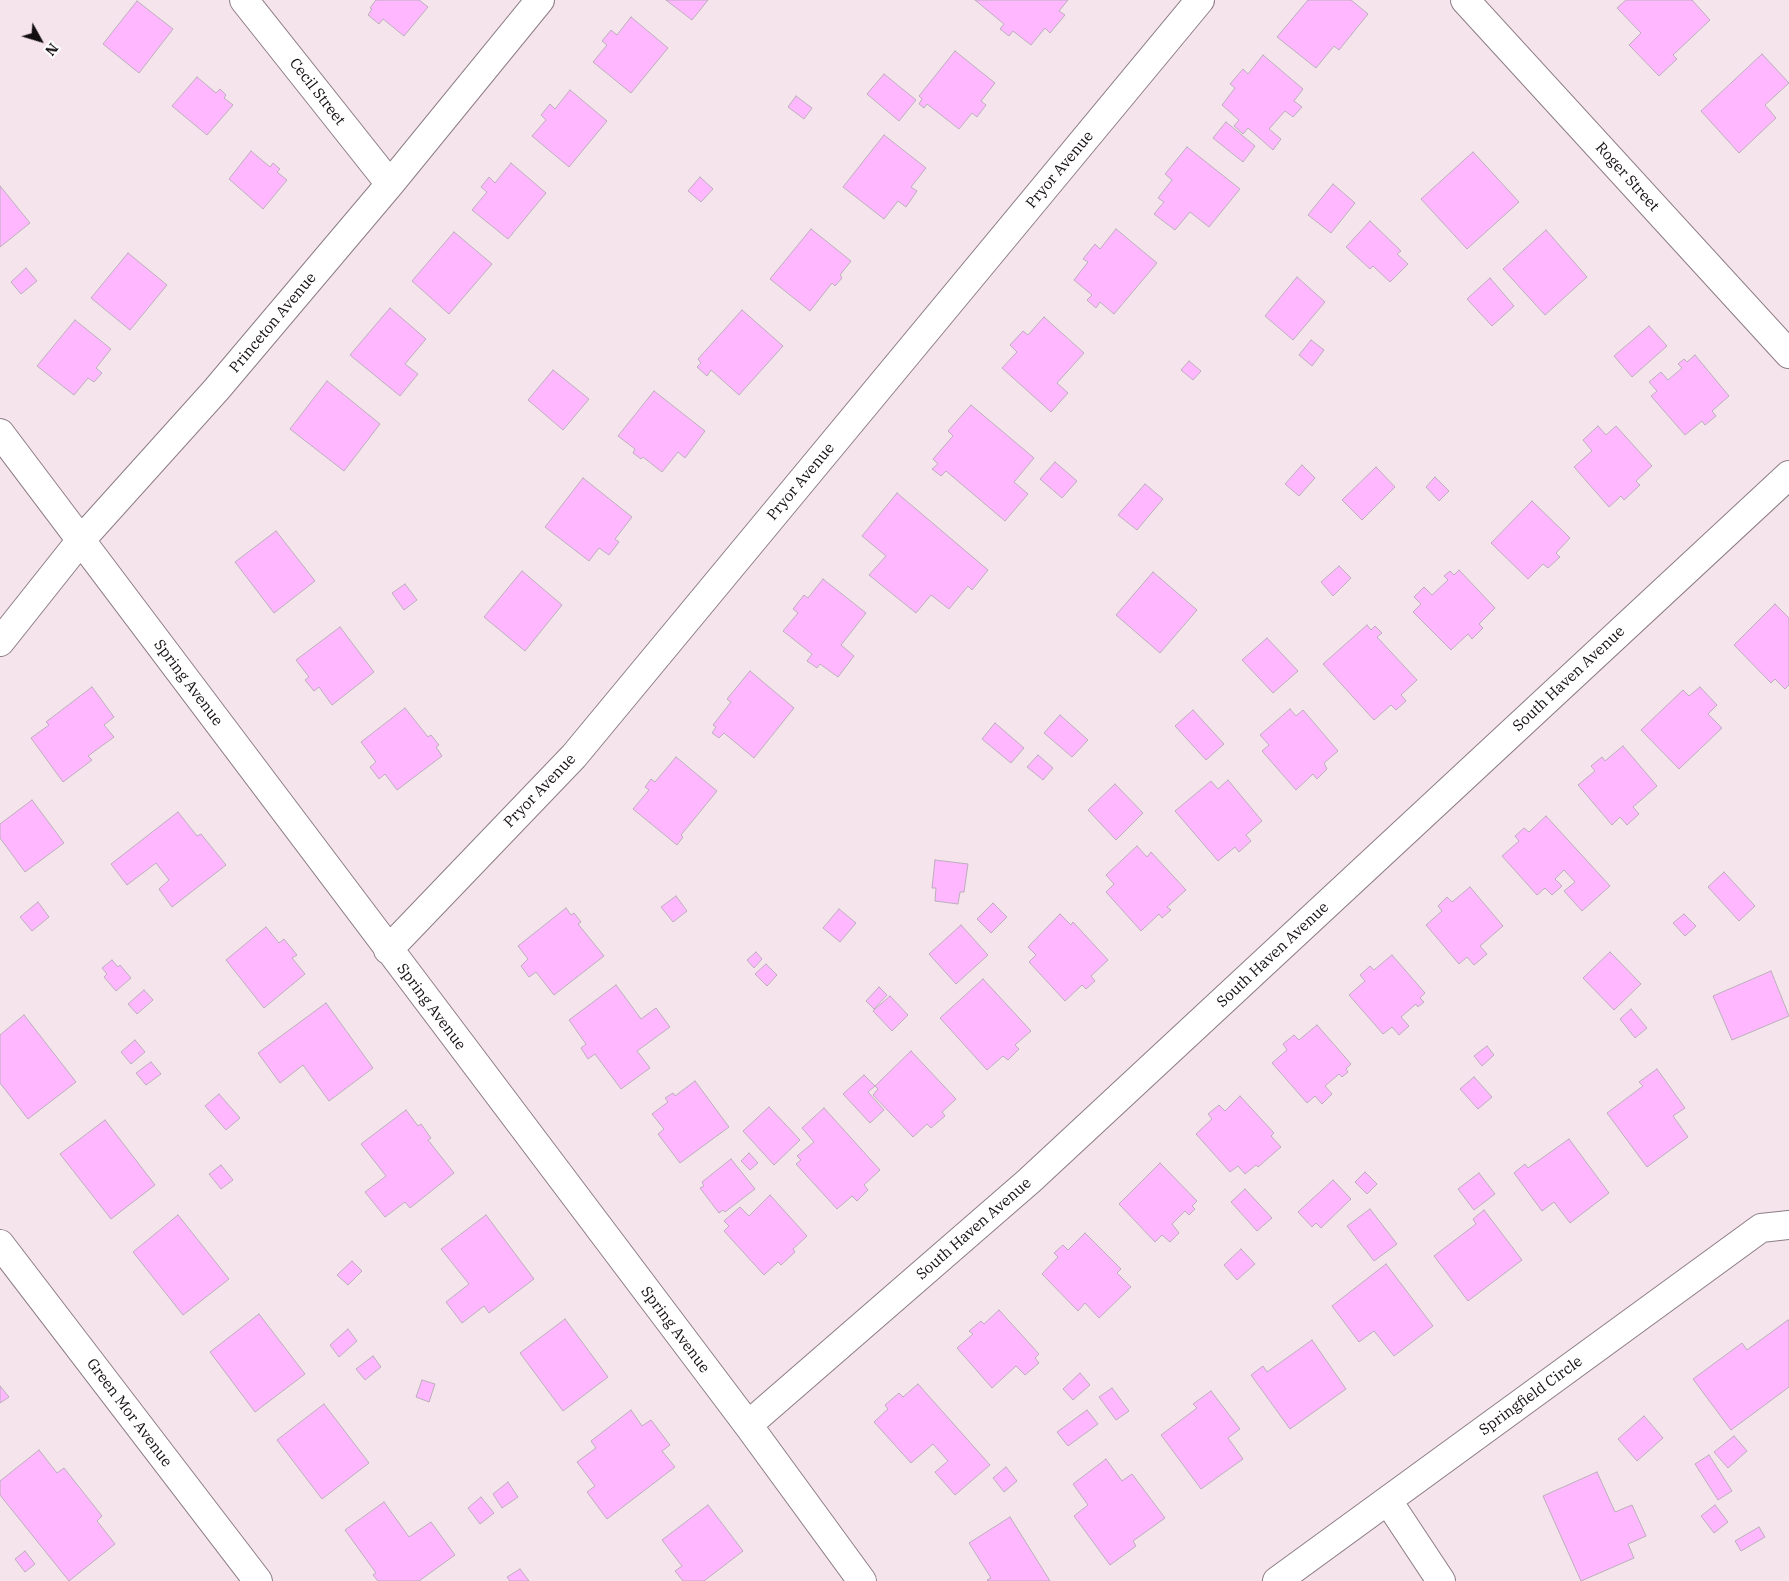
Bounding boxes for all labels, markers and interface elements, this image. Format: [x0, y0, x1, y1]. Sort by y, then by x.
north arrow [15, 15, 65, 65]
text: N [41, 39, 62, 59]
street label: Cecil Street [285, 55, 349, 129]
street label: Pryor Avenue [1022, 128, 1098, 212]
street label: Roger Street [1591, 139, 1663, 215]
street label: Princeton Avenue [226, 269, 320, 377]
street label: Pryor Avenue [763, 440, 839, 524]
street label: South Haven Avenue [1509, 623, 1629, 735]
street label: Spring Avenue [150, 636, 226, 730]
street label: Pryor Avenue [500, 750, 580, 832]
street label: South Haven Avenue [1213, 899, 1333, 1011]
street label: Spring Avenue [393, 960, 469, 1054]
street label: South Haven Avenue [913, 1174, 1035, 1284]
street label: Spring Avenue [637, 1283, 713, 1377]
street label: Springfield Circle [1476, 1353, 1586, 1439]
street label: Green Mor Avenue [82, 1355, 176, 1471]

